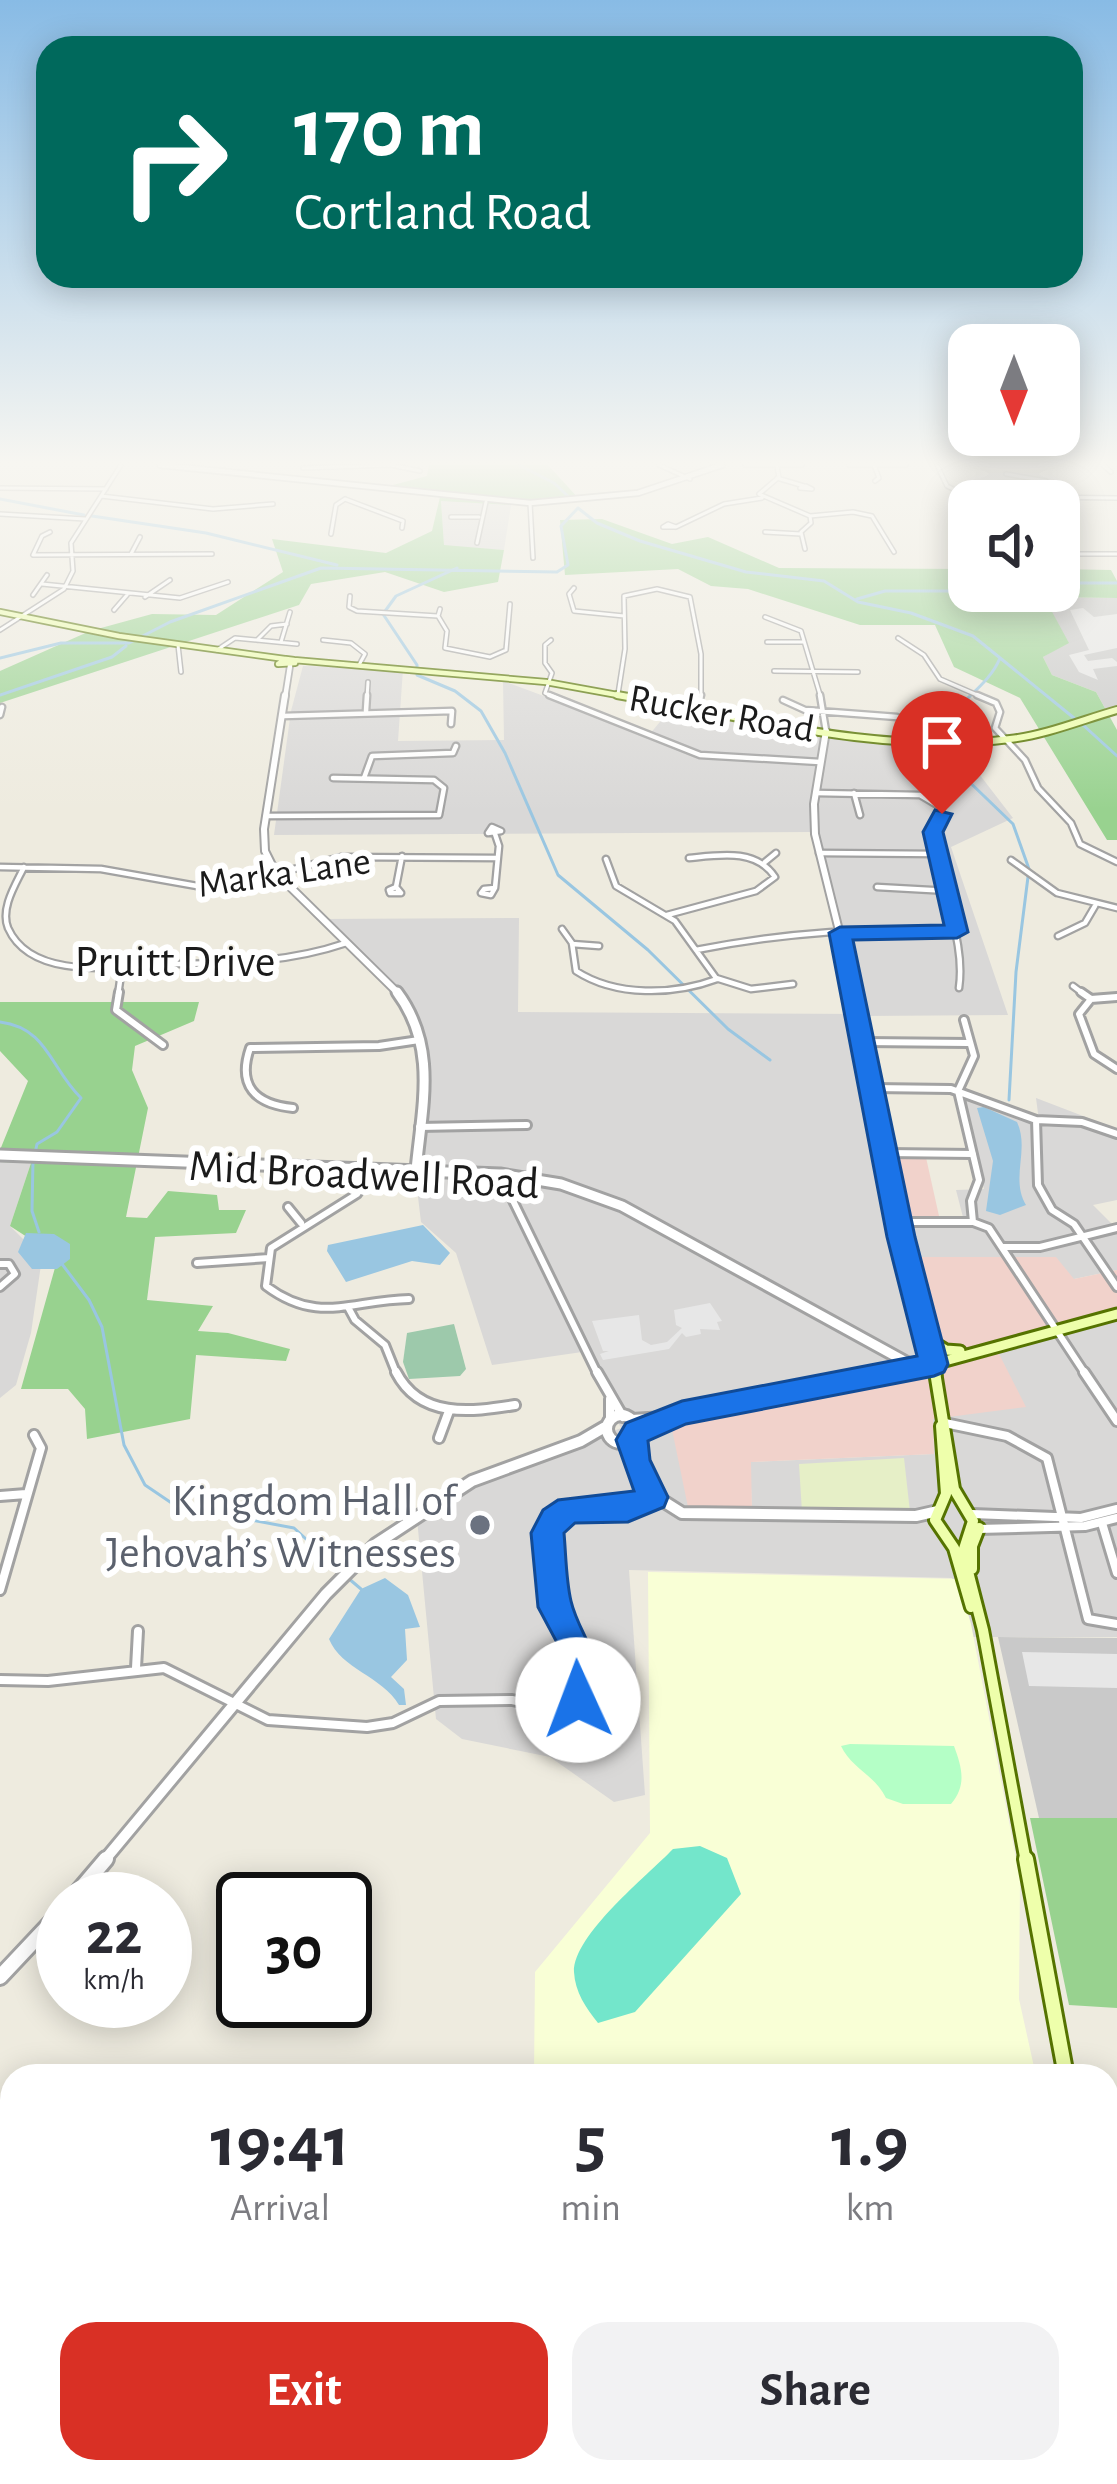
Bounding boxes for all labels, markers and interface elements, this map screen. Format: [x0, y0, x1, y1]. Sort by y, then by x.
icon: right [96, 84, 252, 240]
text: 170 m [294, 88, 485, 172]
text: Cortland Road [294, 186, 592, 240]
north arrow [948, 324, 1080, 456]
map controls [948, 324, 1080, 612]
button: sound [948, 480, 1080, 612]
street label: Rucker Road [626, 679, 817, 750]
pin [891, 691, 993, 814]
icon: arrive [909, 709, 975, 775]
street label: Marka Lane [195, 842, 373, 905]
street label: Pruitt Drive [75, 940, 275, 985]
street label: Mid Broadwell Road [187, 1144, 540, 1207]
place label: Kingdom Hall of Jehovah’s Witnesses [106, 1479, 458, 1576]
marker: Kingdom Hall of Jehovah’s Witnesses [467, 1512, 493, 1538]
position arrow [515, 1637, 641, 1763]
speed limit sign: 30 [216, 1872, 372, 2028]
text: 22 [86, 1905, 142, 1965]
text: km/h [83, 1965, 145, 1995]
text: 19:41 [210, 2107, 350, 2179]
text: 5 [575, 2107, 606, 2179]
text: 1.9 [831, 2107, 909, 2179]
text: Arrival [230, 2189, 330, 2228]
text: min [560, 2189, 621, 2228]
text: km [845, 2189, 894, 2228]
button: Exit [60, 2322, 548, 2460]
button: Share [572, 2322, 1059, 2460]

